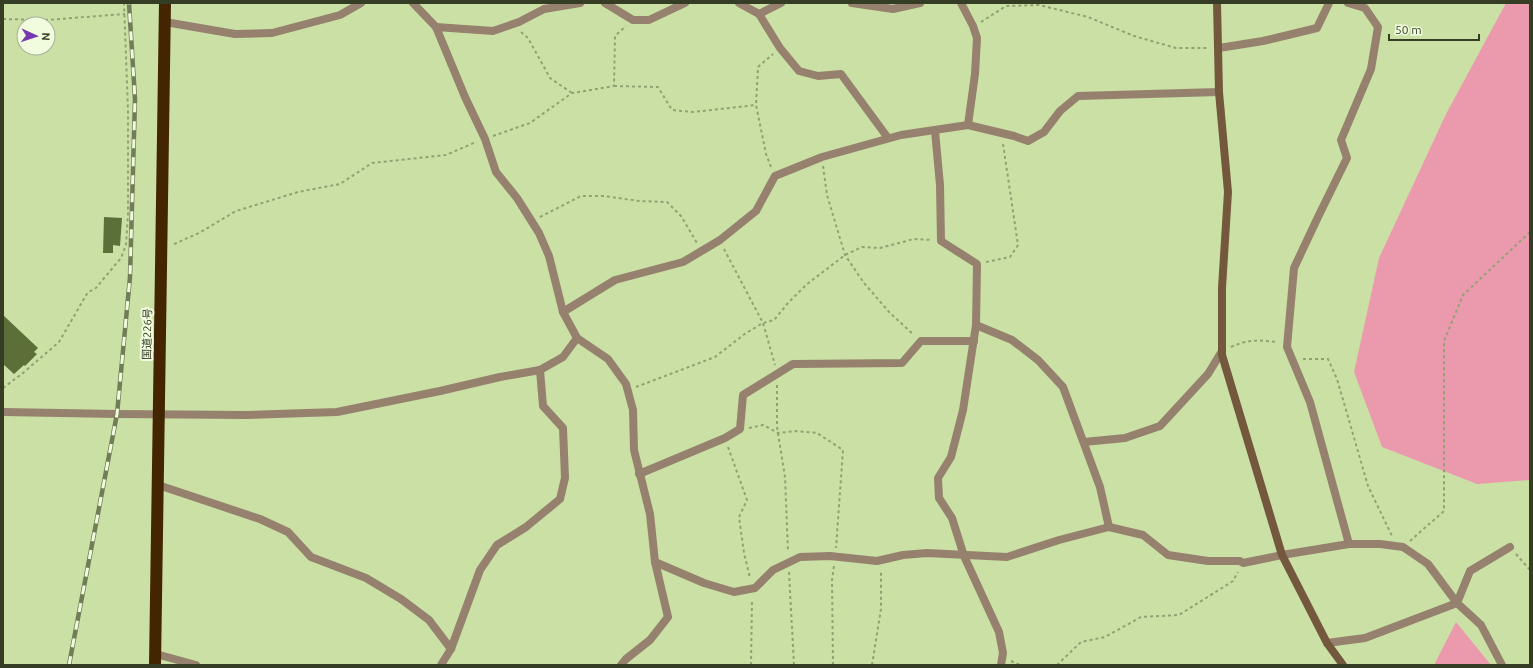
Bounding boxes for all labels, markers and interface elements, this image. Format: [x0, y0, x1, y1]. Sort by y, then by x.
north arrow [16, 16, 56, 56]
scale bar [1389, 16, 1479, 42]
text: 50 m [1395, 23, 1422, 36]
text: N [40, 32, 52, 41]
street label: 国道226号 [141, 308, 153, 360]

